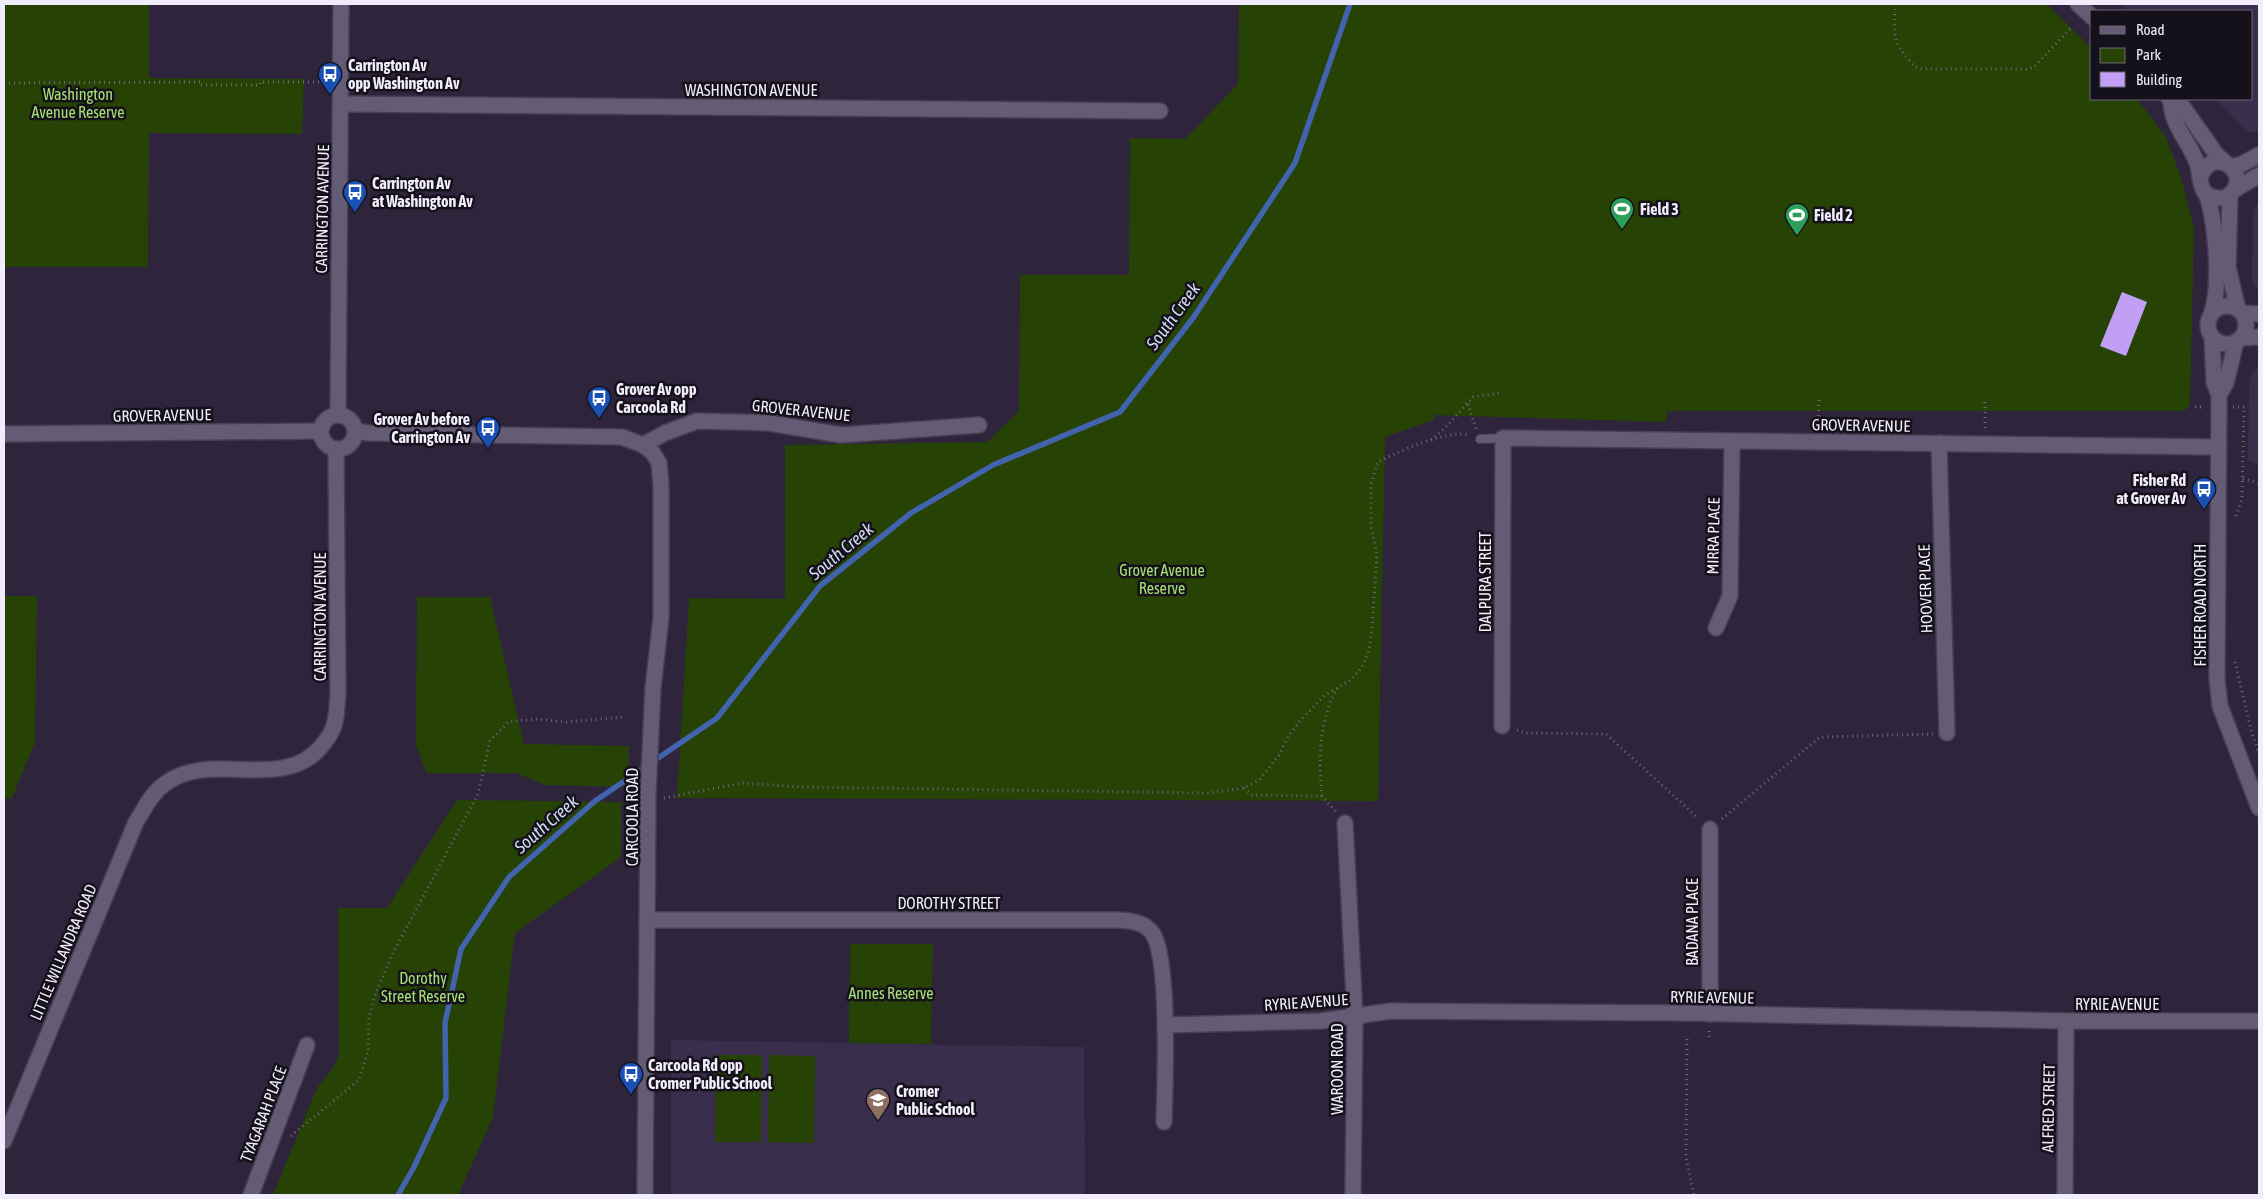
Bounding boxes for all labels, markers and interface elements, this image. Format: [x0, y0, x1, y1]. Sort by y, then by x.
legend [2090, 10, 2253, 100]
text: Road [2136, 21, 2165, 38]
text: Park [2136, 46, 2161, 63]
place label: Carrington Av opp Washington Av [348, 56, 460, 92]
bus stop icon: Carrington Av opp Washington Av [317, 61, 343, 95]
text: Building [2136, 71, 2182, 88]
street label: WASHINGTON AVENUE [685, 81, 818, 99]
park label: Washington Avenue Reserve [31, 85, 125, 121]
street label: CARRINGTON AVENUE [312, 144, 332, 273]
place label: Carrington Av at Washington Av [372, 174, 473, 210]
bus stop icon: Carrington Av at Washington Av [342, 179, 368, 213]
sports icon: Field 3 [1609, 196, 1635, 230]
place label: Field 3 [1640, 200, 1679, 218]
sports icon: Field 2 [1784, 202, 1810, 236]
place label: Field 2 [1814, 206, 1853, 224]
water label: South Creek [1141, 277, 1205, 354]
place label: Grover Av opp Carcoola Rd [616, 380, 697, 416]
bus stop icon: Grover Av opp Carcoola Rd [586, 385, 612, 419]
street label: GROVER AVENUE [751, 396, 851, 424]
street label: GROVER AVENUE [113, 405, 211, 425]
place label: Grover Av before Carrington Av [373, 410, 470, 446]
bus stop icon: Grover Av before Carrington Av [475, 415, 501, 449]
street label: GROVER AVENUE [1812, 415, 1910, 435]
place label: Fisher Rd at Grover Av [2116, 471, 2186, 507]
bus stop icon: Fisher Rd at Grover Av [2191, 476, 2217, 510]
street label: MIRRA PLACE [1703, 497, 1723, 575]
water label: South Creek [804, 517, 878, 585]
street label: DALPURA STREET [1476, 532, 1494, 632]
street label: HOOVER PLACE [1914, 544, 1936, 634]
street label: FISHER ROAD NORTH [2191, 544, 2209, 666]
street label: CARRINGTON AVENUE [311, 553, 329, 681]
park label: Grover Avenue Reserve [1119, 561, 1205, 597]
street label: CARCOOLA ROAD [623, 768, 641, 866]
water label: South Creek [509, 790, 583, 858]
street label: BADANA PLACE [1683, 878, 1701, 966]
street label: LITTLE WILLANDRA ROAD [26, 881, 100, 1023]
street label: DOROTHY STREET [897, 894, 1001, 912]
park label: Dorothy Street Reserve [381, 969, 465, 1005]
park label: Annes Reserve [848, 984, 934, 1002]
street label: RYRIE AVENUE [1670, 987, 1754, 1007]
street label: RYRIE AVENUE [1264, 990, 1349, 1014]
street label: RYRIE AVENUE [2075, 995, 2159, 1013]
street label: WAROON ROAD [1328, 1023, 1346, 1115]
place label: Carcoola Rd opp Cromer Public School [648, 1056, 773, 1092]
bus stop icon: Carcoola Rd opp Cromer Public School [618, 1061, 644, 1095]
street label: ALFRED STREET [2038, 1063, 2058, 1153]
street label: TYAGARAH PLACE [237, 1064, 290, 1164]
place label: Cromer Public School [896, 1082, 976, 1118]
school or university icon: Cromer Public School [865, 1087, 891, 1121]

